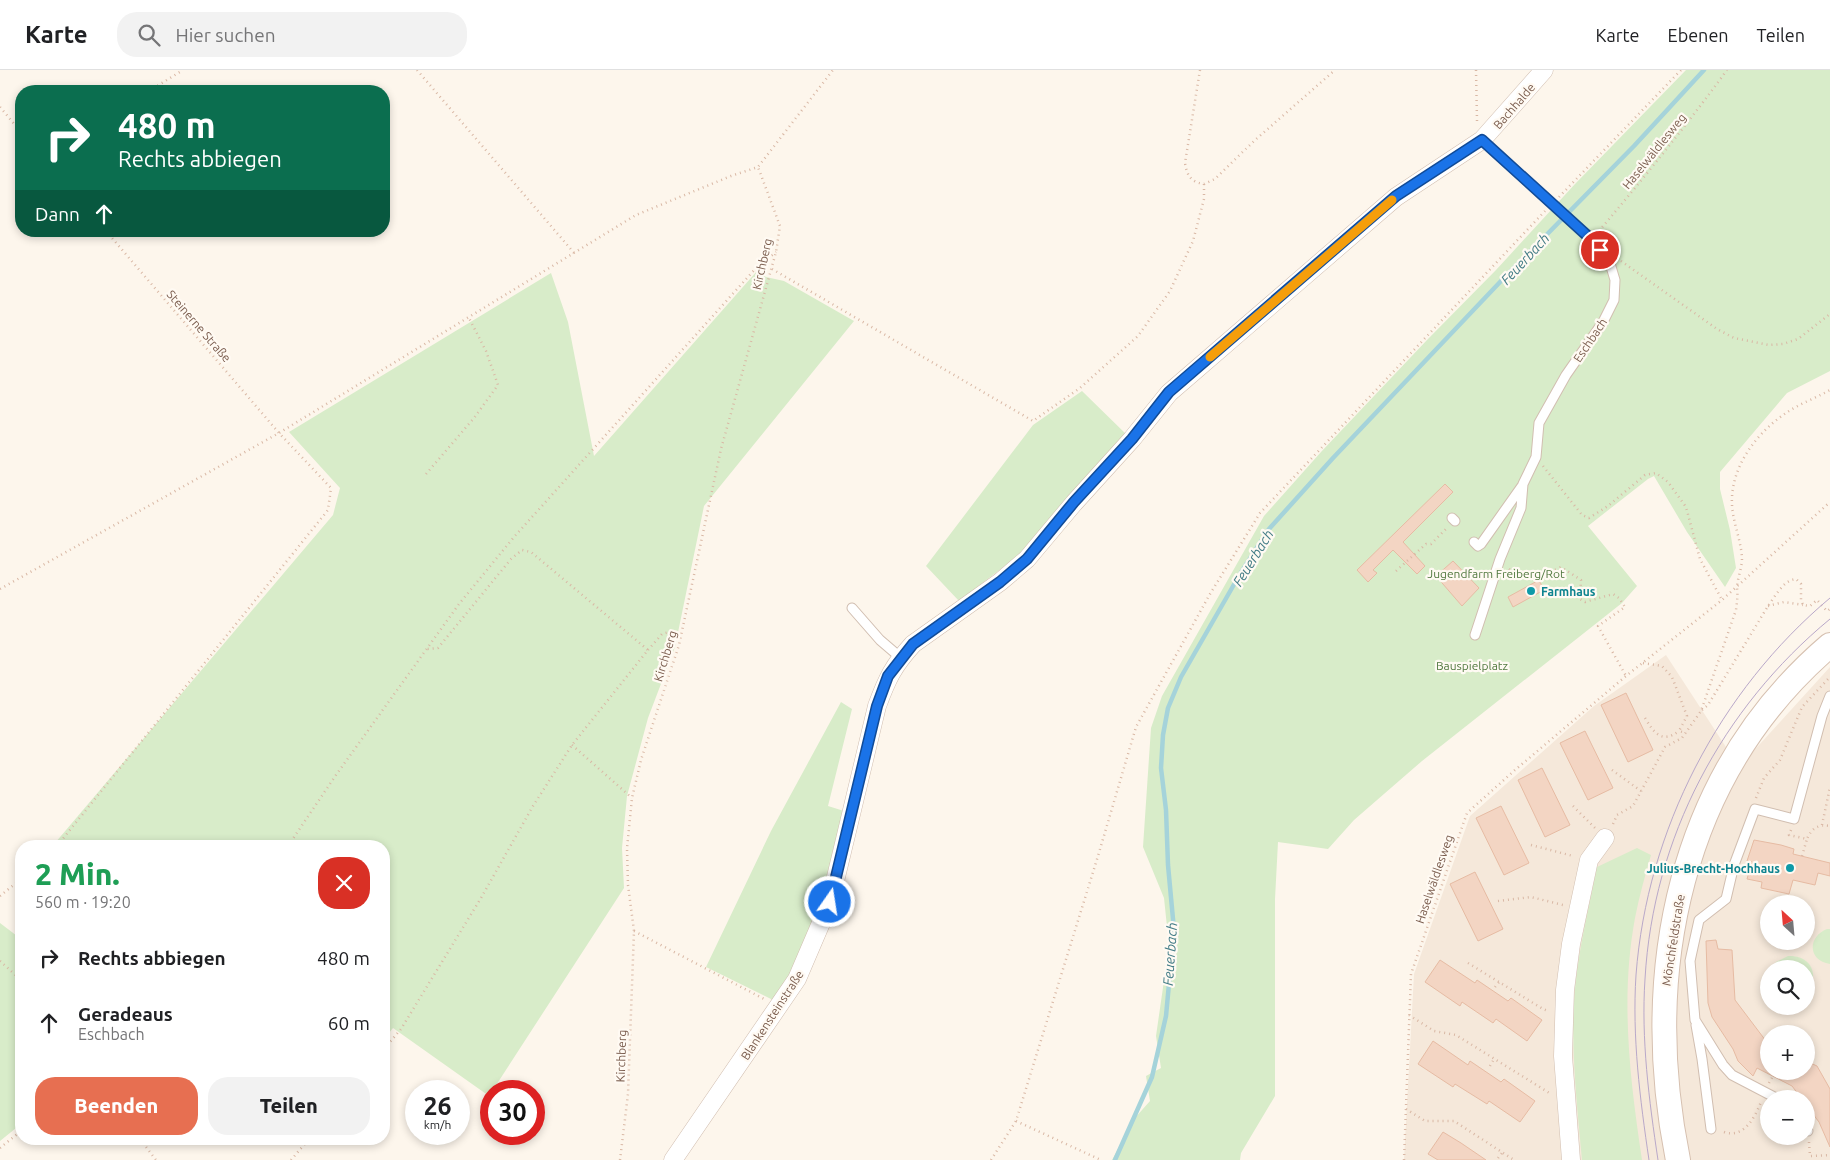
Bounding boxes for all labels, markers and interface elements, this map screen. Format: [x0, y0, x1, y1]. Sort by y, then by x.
search box [117, 12, 467, 57]
text: Karte [25, 21, 87, 48]
icon: search [135, 21, 163, 49]
text: Hier suchen [175, 24, 276, 46]
text: Karte [1596, 25, 1640, 45]
text: Ebenen [1668, 25, 1729, 45]
text: Teilen [1757, 25, 1805, 45]
street label: Bachhalde [1491, 81, 1537, 131]
icon: right [35, 105, 100, 170]
text: 480 m [118, 105, 216, 145]
street label: Haselwäldlesweg [1620, 111, 1688, 191]
text: Rechts abbiegen [118, 146, 282, 171]
icon: ahead [90, 200, 118, 228]
text: Dann [35, 203, 80, 225]
pin [1579, 229, 1621, 271]
water label: Feuerbach [1497, 230, 1553, 288]
icon: arrive [1586, 236, 1614, 264]
street label: Kirchberg [750, 237, 774, 291]
street label: Steinerne Straße [164, 288, 234, 364]
street label: Eschbach [1571, 316, 1609, 364]
water label: Feuerbach [1229, 527, 1277, 589]
park label: Jugendfarm Freiberg/Rot [1427, 567, 1565, 580]
marker: Farmhaus [1525, 585, 1537, 597]
place label: Farmhaus [1541, 585, 1596, 598]
street label: Kirchberg [651, 629, 679, 683]
park label: Bauspielplatz [1436, 659, 1509, 672]
street label: Haselwäldlesweg [1413, 833, 1455, 925]
text: 2 Min. [35, 857, 120, 891]
button: close [318, 857, 370, 909]
place label: Julius-Brecht-Hochhaus [1647, 862, 1780, 875]
marker: Julius-Brecht-Hochhaus [1784, 862, 1796, 874]
position arrow [803, 875, 855, 927]
text: 560 m · 19:20 [35, 893, 131, 911]
street label: Mönchfeldstraße [1659, 893, 1687, 987]
north arrow [1760, 895, 1815, 950]
map controls [1760, 895, 1815, 1145]
water label: Feuerbach [1160, 922, 1180, 986]
icon: right [35, 944, 63, 972]
text: Rechts abbiegen [78, 947, 226, 969]
text: 480 m [317, 947, 370, 969]
button: search [1760, 960, 1815, 1015]
street label: Blankensteinstraße [738, 968, 806, 1062]
text: Geradeaus [78, 1003, 173, 1025]
icon: ahead [35, 1009, 63, 1037]
text: 60 m [328, 1012, 370, 1034]
text: Eschbach [78, 1025, 145, 1043]
button: + [1760, 1025, 1815, 1080]
street label: Kirchberg [614, 1030, 628, 1082]
button: Beenden [35, 1077, 198, 1135]
button: Teilen [208, 1077, 370, 1135]
speed limit sign: 30 [480, 1080, 545, 1145]
button: − [1760, 1090, 1815, 1145]
text: 26 [423, 1092, 452, 1120]
text: km/h [424, 1118, 451, 1131]

